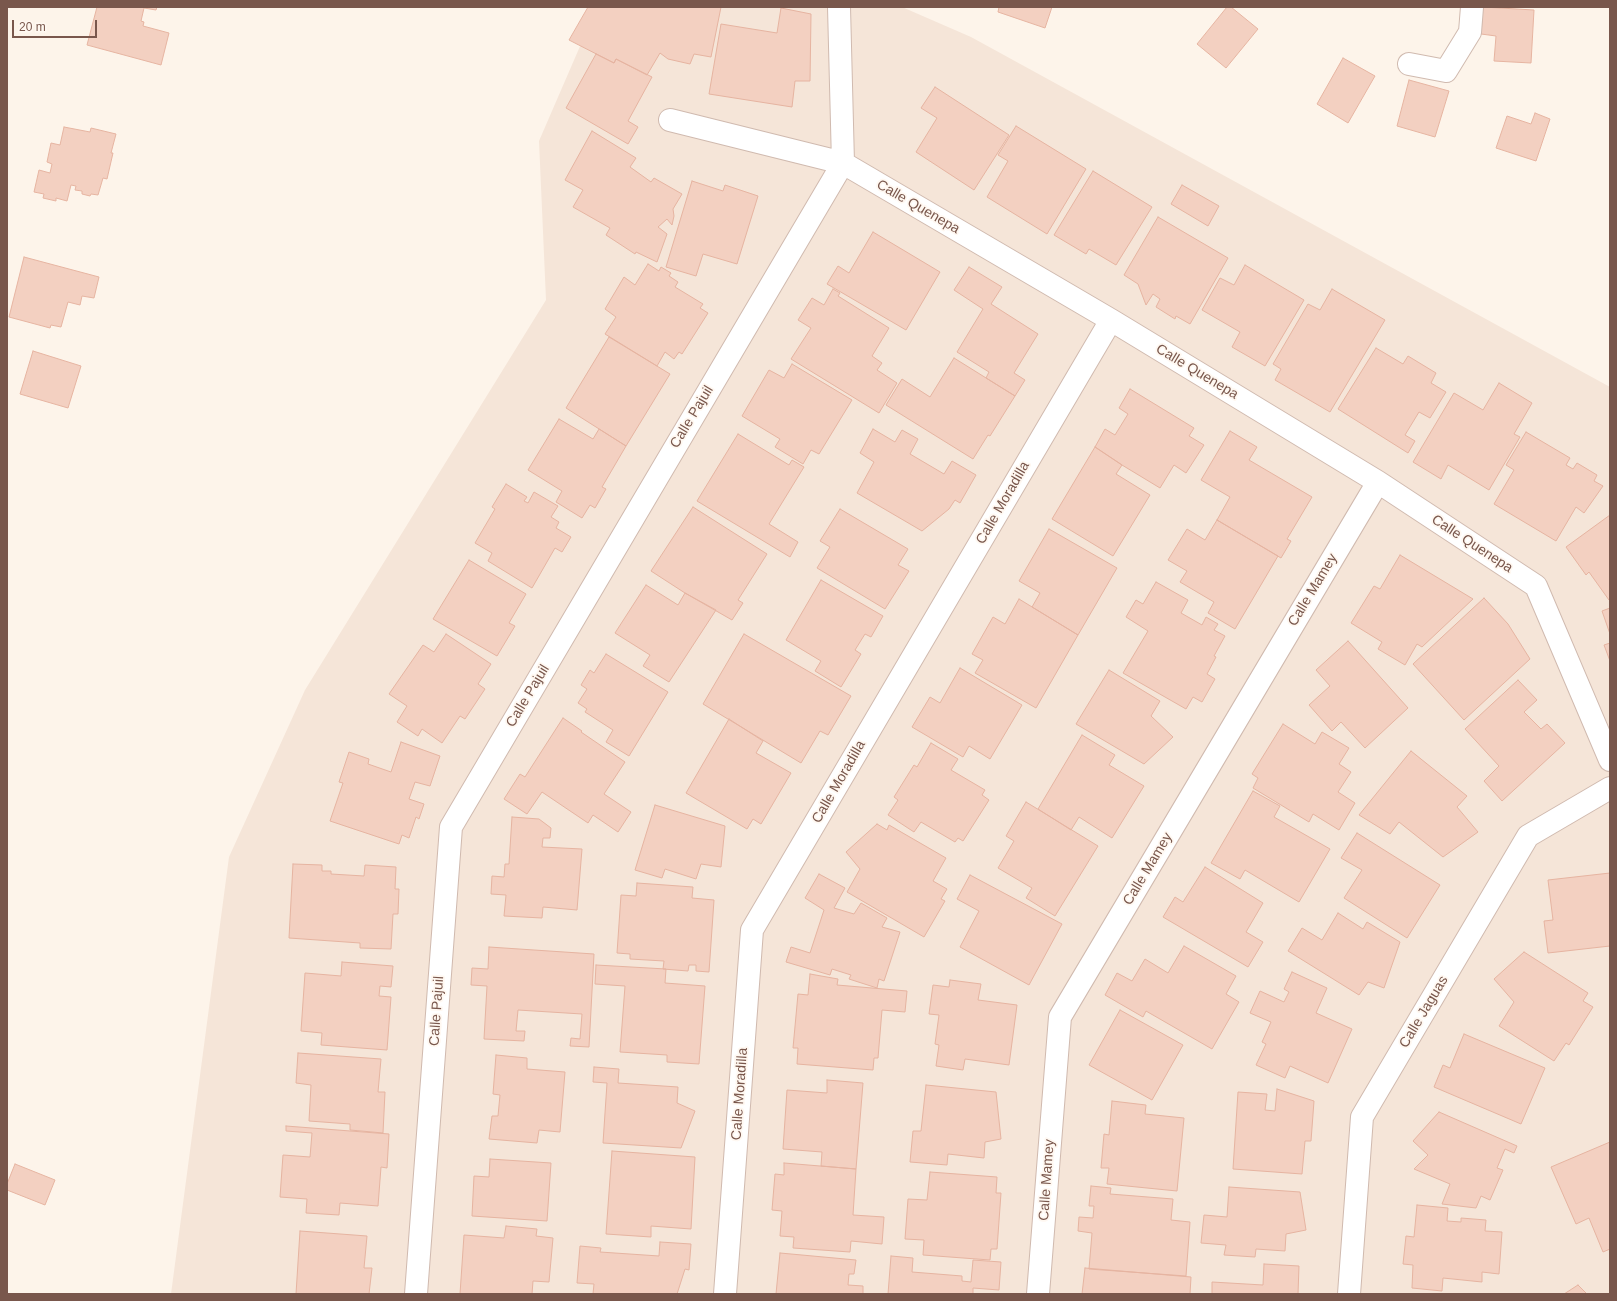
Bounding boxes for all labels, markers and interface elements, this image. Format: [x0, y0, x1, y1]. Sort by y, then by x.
scale bar [14, 12, 99, 38]
text: 20 m [19, 20, 46, 34]
street label: Calle Quenepa [873, 176, 963, 238]
street label: Calle Quenepa [1153, 341, 1241, 403]
street label: Calle Pajuil [667, 383, 717, 451]
street label: Calle Moradilla [973, 459, 1033, 547]
street label: Calle Quenepa [1428, 512, 1516, 576]
street label: Calle Mamey [1285, 551, 1341, 629]
street label: Calle Pajuil [503, 662, 553, 730]
street label: Calle Moradilla [809, 738, 869, 826]
street label: Calle Mamey [1120, 830, 1176, 908]
street label: Calle Jaguas [1396, 973, 1452, 1051]
street label: Calle Pajuil [426, 975, 448, 1047]
street label: Calle Moradilla [728, 1047, 752, 1141]
street label: Calle Mamey [1036, 1139, 1058, 1221]

